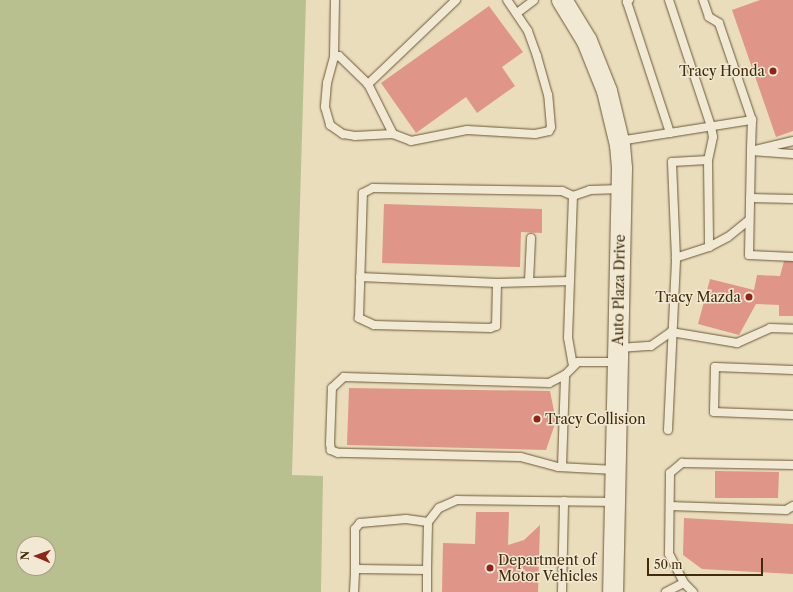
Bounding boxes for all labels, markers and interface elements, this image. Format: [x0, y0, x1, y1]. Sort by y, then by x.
place label: Tracy Honda [679, 63, 765, 79]
marker: Tracy Honda [768, 66, 778, 76]
street label: Auto Plaza Drive [610, 234, 628, 346]
place label: Tracy Mazda [655, 289, 741, 305]
marker: Tracy Mazda [744, 292, 754, 302]
place label: Tracy Collision [545, 411, 646, 427]
marker: Tracy Collision [532, 414, 542, 424]
north arrow [16, 536, 56, 576]
scale bar [649, 550, 765, 576]
text: N [18, 551, 32, 561]
place label: Department of Motor Vehicles [498, 552, 599, 584]
text: 50 m [654, 557, 683, 572]
marker: Department of Motor Vehicles [485, 563, 495, 573]

